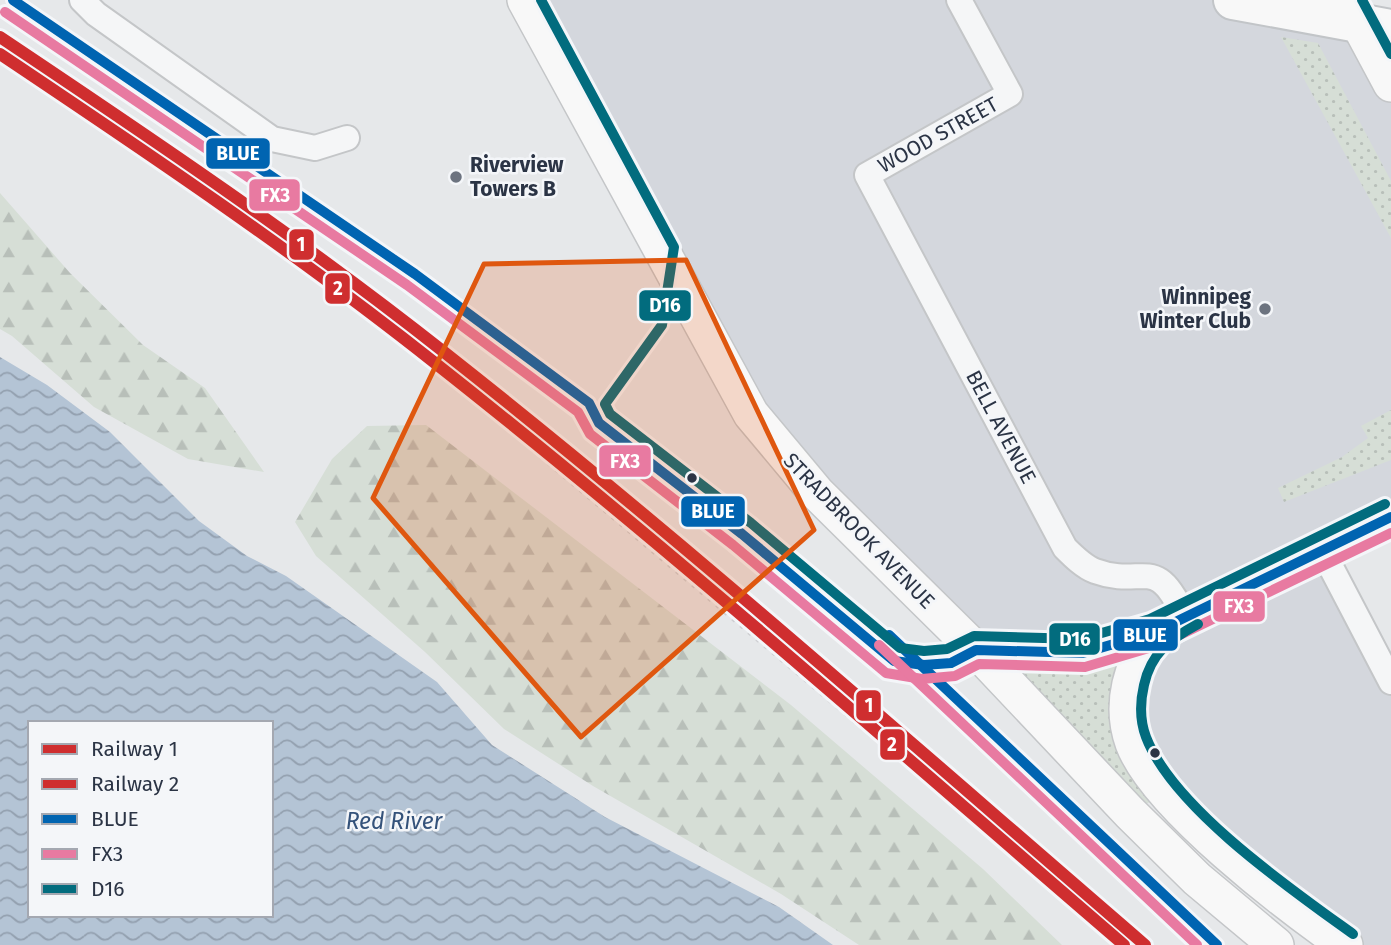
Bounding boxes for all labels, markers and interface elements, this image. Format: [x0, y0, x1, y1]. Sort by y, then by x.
street label: WOOD STREET [873, 91, 1003, 179]
line badge: BLUE [205, 137, 271, 170]
text: BLUE [216, 142, 260, 165]
place label: Riverview Towers B [470, 152, 564, 202]
marker: Riverview Towers B [448, 169, 464, 185]
line badge: FX3 [248, 178, 301, 212]
text: FX3 [260, 184, 290, 207]
line badge: 1 [288, 228, 315, 261]
text: 1 [297, 233, 305, 256]
line badge: 2 [324, 272, 351, 305]
text: 2 [333, 277, 343, 300]
place label: Winnipeg Winter Club [1140, 284, 1251, 334]
line badge: D16 [638, 289, 692, 322]
text: D16 [649, 294, 681, 317]
marker: Winnipeg Winter Club [1257, 301, 1273, 317]
street label: BELL AVENUE [960, 366, 1042, 488]
line badge: FX3 [598, 444, 652, 478]
street label: STRADBROOK AVENUE [778, 448, 940, 614]
text: FX3 [610, 450, 640, 473]
unlabelled marker [685, 471, 699, 485]
line badge: BLUE [680, 495, 746, 528]
text: BLUE [691, 500, 735, 523]
line badge: FX3 [1212, 590, 1266, 623]
text: FX3 [1224, 595, 1254, 618]
line badge: BLUE [1112, 618, 1179, 652]
line badge: D16 [1048, 622, 1101, 656]
text: BLUE [1123, 624, 1167, 647]
text: D16 [1059, 628, 1091, 651]
line badge: 1 [855, 689, 882, 722]
text: 1 [865, 694, 873, 717]
legend [28, 721, 273, 917]
line badge: 2 [879, 728, 906, 761]
text: 2 [887, 733, 897, 756]
text: Railway 1 [91, 736, 178, 762]
unlabelled marker [1148, 746, 1162, 760]
text: Railway 2 [91, 771, 179, 797]
text: BLUE [91, 806, 139, 832]
water label: Red River [346, 807, 444, 835]
text: FX3 [91, 841, 123, 867]
text: D16 [91, 876, 125, 902]

